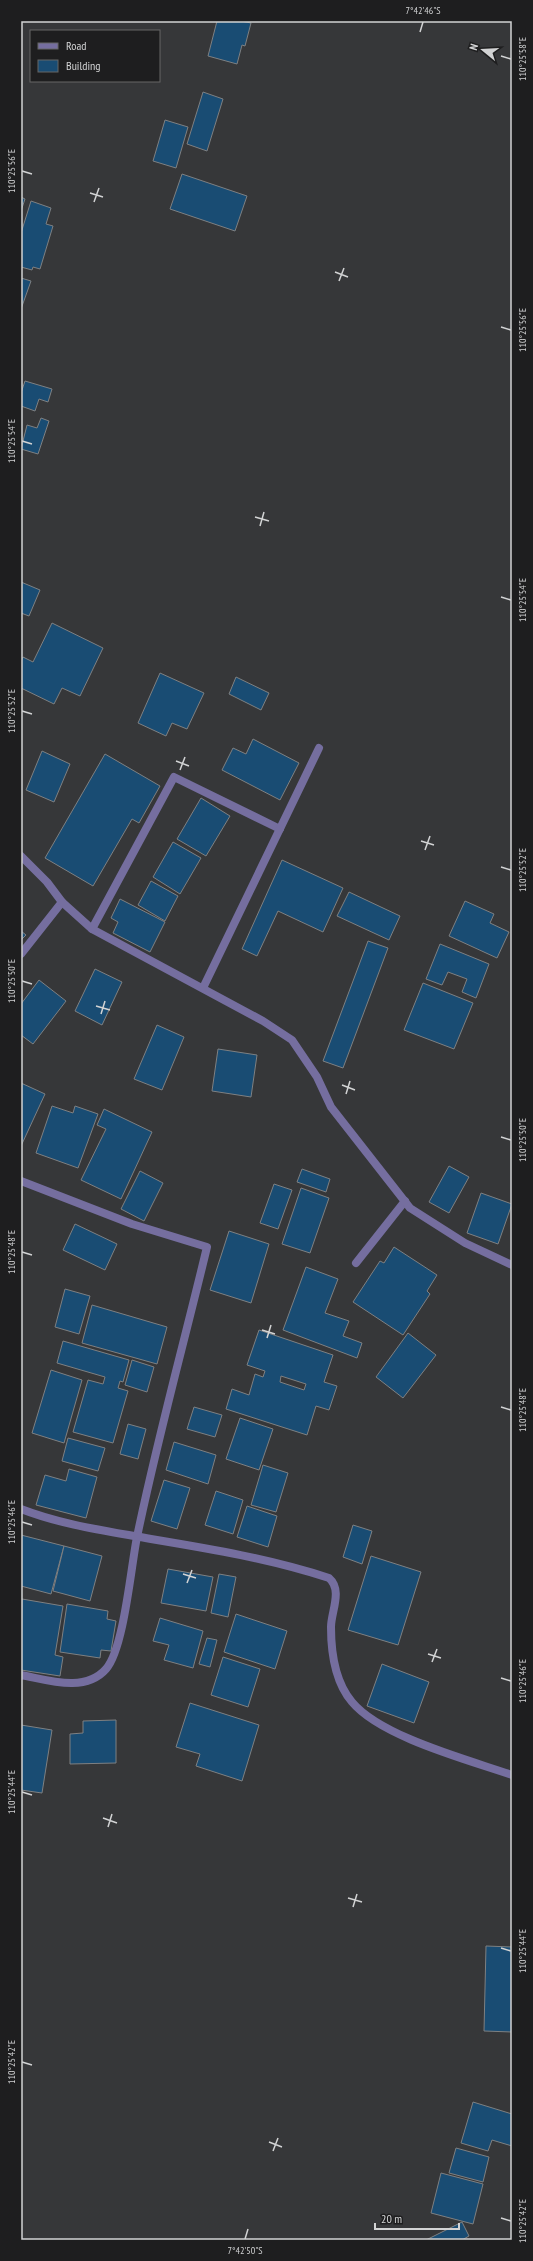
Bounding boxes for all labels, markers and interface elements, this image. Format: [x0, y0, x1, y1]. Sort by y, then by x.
text: 7°42'46"S [406, 4, 440, 17]
legend [30, 30, 160, 82]
north arrow [463, 30, 503, 70]
text: 110°25'58"E [516, 37, 529, 81]
text: Road [66, 38, 86, 53]
text: N [466, 42, 481, 52]
text: Building [66, 58, 101, 73]
text: 110°25'56"E [5, 149, 18, 193]
text: 110°25'56"E [516, 308, 529, 352]
text: 110°25'54"E [5, 419, 18, 463]
text: 110°25'54"E [516, 578, 529, 622]
text: 110°25'52"E [5, 689, 18, 733]
text: 110°25'52"E [516, 848, 529, 892]
text: 110°25'50"E [5, 959, 18, 1003]
text: 110°25'50"E [516, 1118, 529, 1162]
text: 110°25'48"E [5, 1230, 18, 1274]
text: 110°25'48"E [516, 1388, 529, 1432]
text: 110°25'46"E [5, 1500, 18, 1544]
text: 110°25'46"E [516, 1659, 529, 1703]
text: 110°25'44"E [5, 1770, 18, 1814]
text: 110°25'44"E [516, 1929, 529, 1973]
text: 110°25'42"E [5, 2040, 18, 2084]
text: 110°25'42"E [516, 2199, 529, 2243]
scale bar [375, 2205, 459, 2231]
text: 20 m [381, 2211, 402, 2226]
text: 7°42'50"S [228, 2244, 262, 2257]

